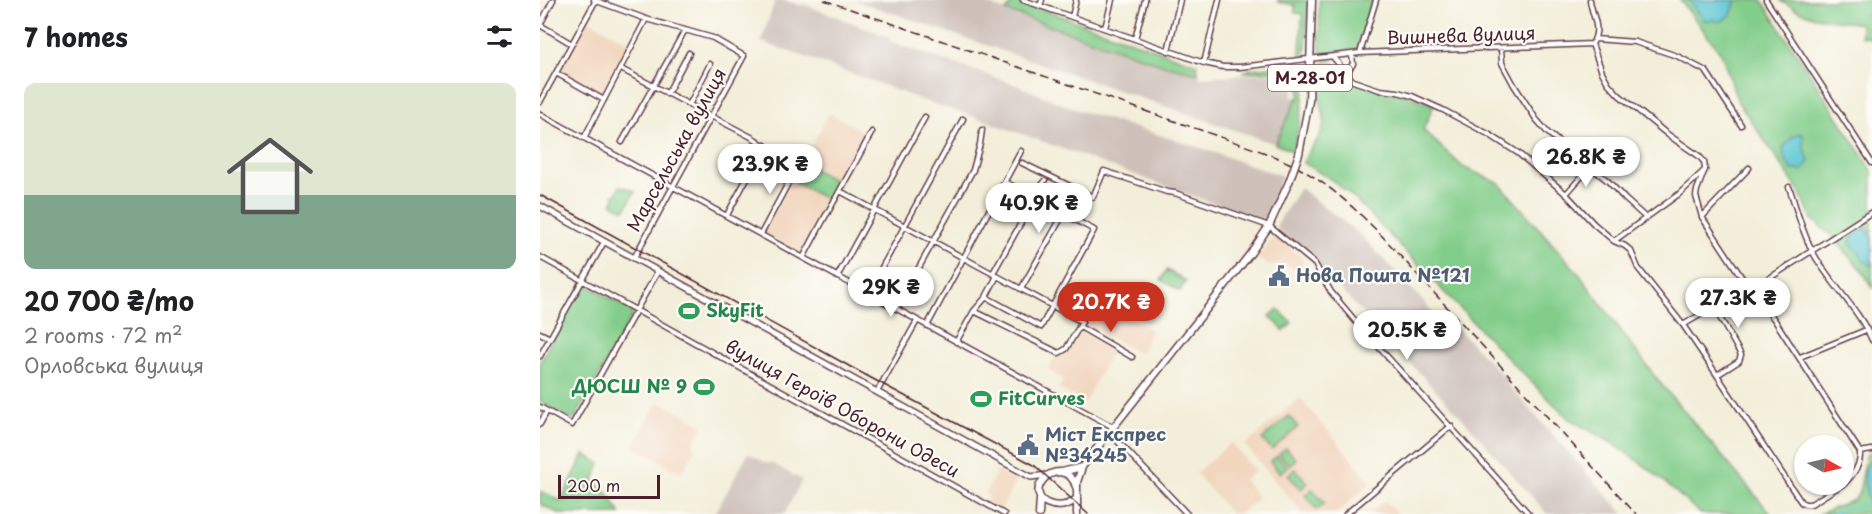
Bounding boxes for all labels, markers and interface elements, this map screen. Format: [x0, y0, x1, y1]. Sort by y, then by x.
text: 7 homes [24, 17, 128, 56]
street label: Вишнева вулиця [1386, 18, 1536, 51]
icon: filters [483, 20, 516, 53]
street label: Марсельська вулиця [619, 62, 732, 236]
road number: М-28-01 [1268, 65, 1352, 91]
icon: home [216, 122, 324, 230]
pin: 26.8K ₴ [1531, 137, 1641, 188]
text: 26.8K ₴ [1546, 141, 1626, 171]
pin: 23.9K ₴ [715, 144, 825, 195]
text: 23.9K ₴ [731, 148, 809, 178]
pin: 40.9K ₴ [984, 183, 1094, 234]
text: 40.9K ₴ [999, 187, 1079, 217]
place label: Нова Пошта №121 [1296, 261, 1470, 288]
public building icon: Нова Пошта №121 [1267, 264, 1291, 288]
pin: 29K ₴ [849, 267, 933, 318]
text: 29K ₴ [862, 271, 920, 301]
pin: 27.3K ₴ [1683, 278, 1793, 329]
text: 20 700 ₴/mo [24, 281, 194, 320]
pin: 20.7K ₴ [1056, 282, 1166, 333]
text: 27.3K ₴ [1699, 282, 1777, 312]
text: 20.7K ₴ [1071, 286, 1151, 316]
place label: SkyFit [706, 296, 764, 323]
sports icon: SkyFit [677, 299, 701, 323]
pin: 20.5K ₴ [1352, 310, 1462, 361]
text: 20.5K ₴ [1367, 314, 1447, 344]
text: 2 rooms · 72 m² [24, 320, 183, 350]
street label: вулиця Героїв Оборони Одеси [721, 332, 965, 483]
text: Орловська вулиця [24, 350, 204, 380]
place label: ДЮСШ № 9 [571, 372, 687, 399]
sports icon: ДЮСШ № 9 [692, 375, 716, 399]
place label: FitCurves [998, 384, 1085, 411]
sports icon: FitCurves [969, 387, 993, 411]
place label: Міст Експрес №34245 [1045, 420, 1166, 468]
public building icon: Міст Експрес №34245 [1016, 433, 1040, 457]
north arrow [1794, 435, 1854, 495]
map controls [1794, 435, 1854, 495]
scale bar [558, 472, 660, 500]
text: 200 m [567, 473, 620, 497]

